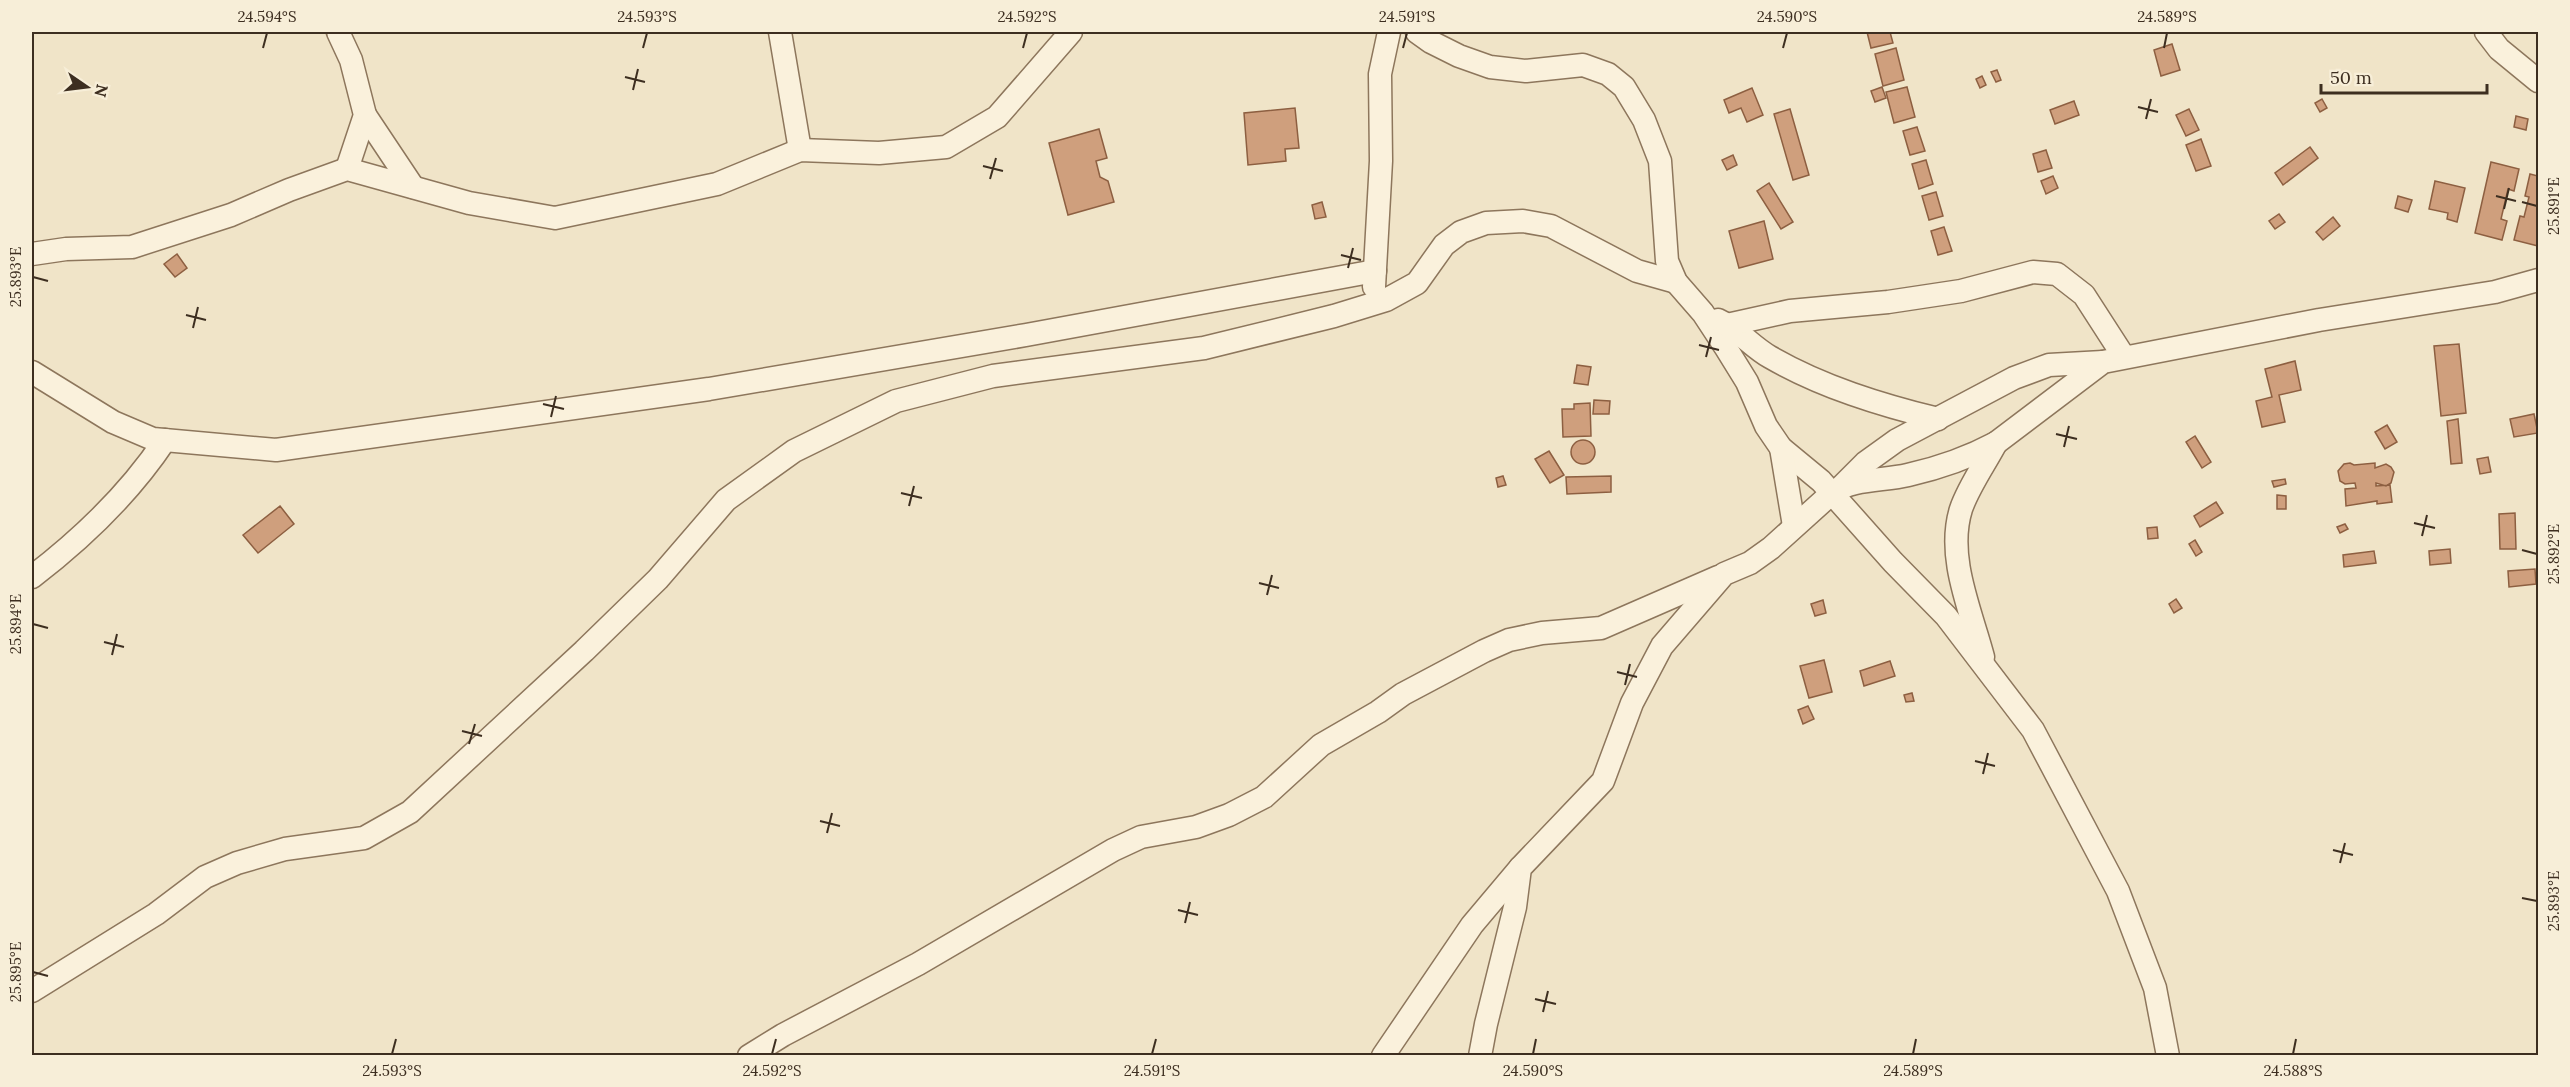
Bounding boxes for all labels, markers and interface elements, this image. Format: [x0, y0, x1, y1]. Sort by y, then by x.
text: 24.594°S [238, 7, 296, 26]
text: 24.593°S [617, 7, 677, 26]
text: 24.592°S [997, 7, 1057, 26]
text: 24.591°S [1379, 7, 1435, 26]
text: 24.590°S [1757, 7, 1817, 26]
text: 24.589°S [2137, 7, 2197, 26]
north arrow [57, 57, 117, 117]
scale bar [2321, 57, 2488, 95]
text: 50 m [2330, 66, 2372, 89]
text: N [90, 82, 113, 99]
text: 25.891°E [2544, 177, 2563, 235]
text: 25.893°E [6, 247, 25, 307]
text: 25.892°E [2544, 524, 2563, 584]
text: 25.894°E [6, 594, 25, 654]
text: 25.893°E [2544, 871, 2563, 931]
text: 25.895°E [6, 942, 25, 1002]
text: 24.593°S [362, 1061, 422, 1080]
text: 24.592°S [742, 1061, 802, 1080]
text: 24.591°S [1124, 1061, 1180, 1080]
text: 24.590°S [1503, 1061, 1563, 1080]
text: 24.589°S [1883, 1061, 1943, 1080]
text: 24.588°S [2263, 1061, 2323, 1080]

